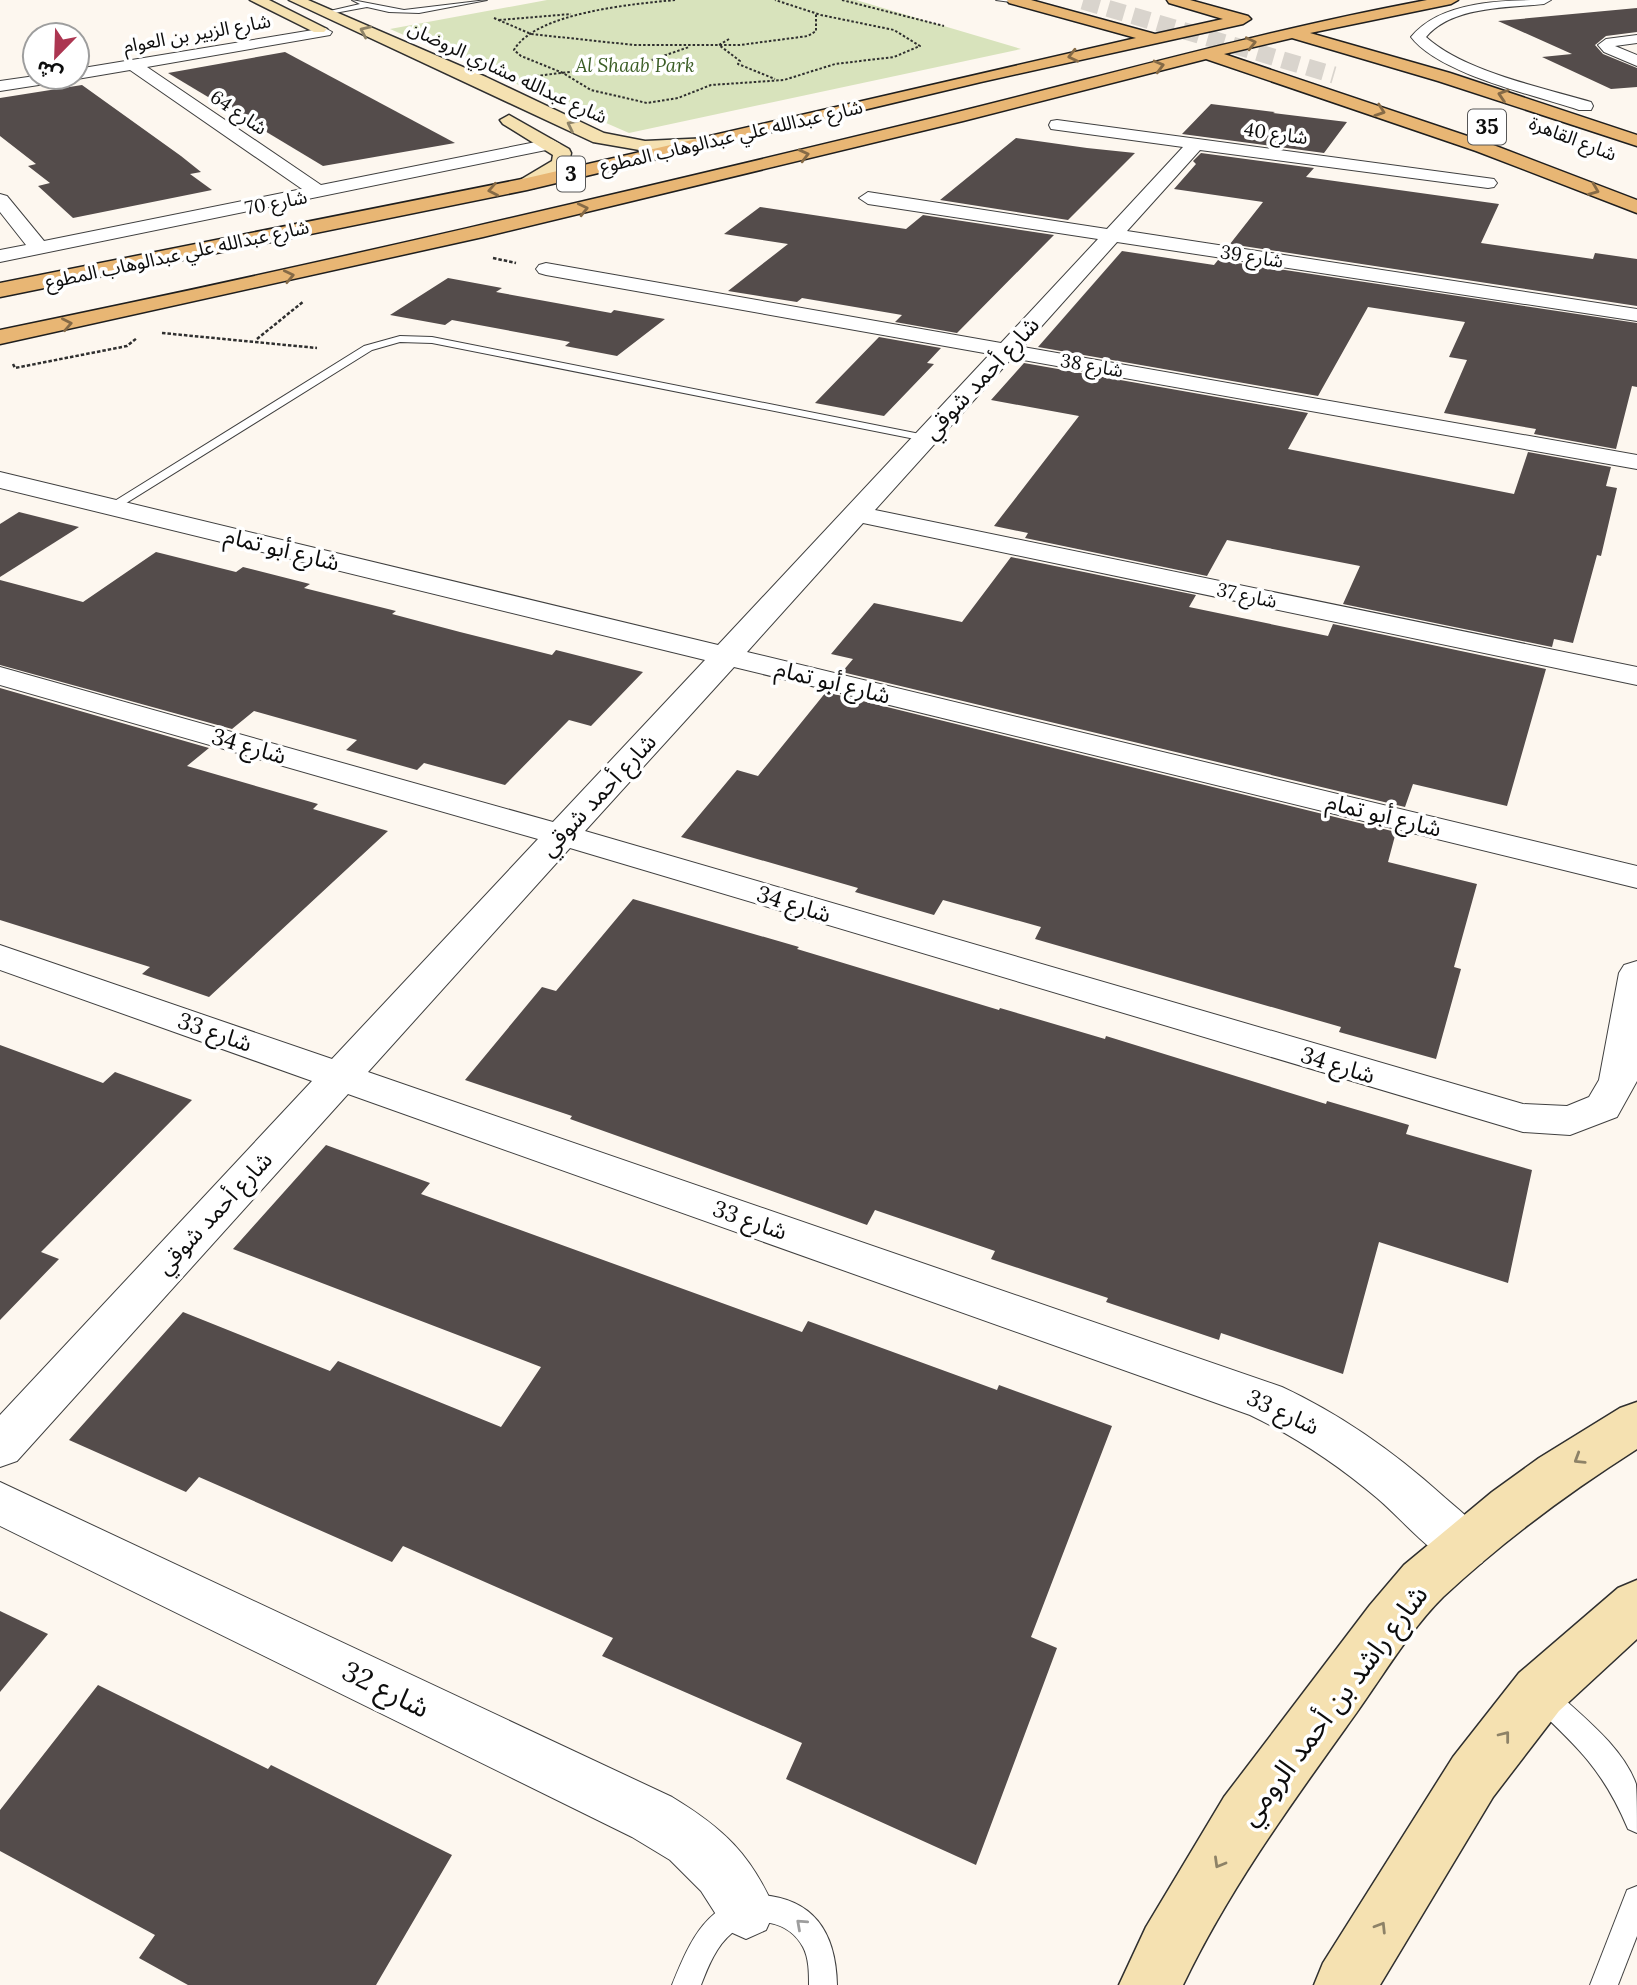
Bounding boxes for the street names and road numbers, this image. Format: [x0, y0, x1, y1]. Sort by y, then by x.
street label: شارع الزبير بن العوام [121, 8, 273, 61]
street label: شارع عبدالله مشاري الروضان [403, 15, 611, 132]
street label: شارع 64 [205, 84, 272, 141]
street label: شارع عبدالله علي عبدالوهاب المطوع [597, 94, 866, 181]
road number: 35 [1468, 110, 1506, 144]
street label: شارع القاهرة [1525, 110, 1620, 168]
street label: شارع 40 [1242, 117, 1309, 151]
road number: 3 [557, 156, 585, 192]
street label: شارع 70 [243, 184, 309, 222]
street label: شارع عبدالله علي عبدالوهاب المطوع [43, 214, 312, 297]
street label: شارع 39 [1218, 239, 1285, 275]
street label: شارع أحمد شوقي [916, 310, 1047, 447]
street label: شارع 38 [1058, 348, 1125, 384]
street label: شارع أبو تمام [221, 520, 343, 581]
street label: شارع 37 [1214, 577, 1279, 615]
street label: شارع أبو تمام [772, 653, 894, 714]
street label: شارع 34 [208, 721, 290, 773]
street label: شارع أحمد شوقي [533, 727, 664, 864]
street label: شارع أبو تمام [1323, 786, 1445, 847]
street label: شارع 34 [753, 879, 835, 931]
street label: شارع 33 [173, 1005, 256, 1061]
street label: شارع 34 [1297, 1040, 1379, 1092]
street label: شارع أحمد شوقي [149, 1145, 280, 1282]
street label: شارع 33 [708, 1193, 791, 1249]
street label: شارع 33 [1241, 1382, 1324, 1444]
street label: شارع راشد بن أحمد الرومي [1231, 1578, 1438, 1835]
street label: شارع 32 [335, 1653, 435, 1728]

